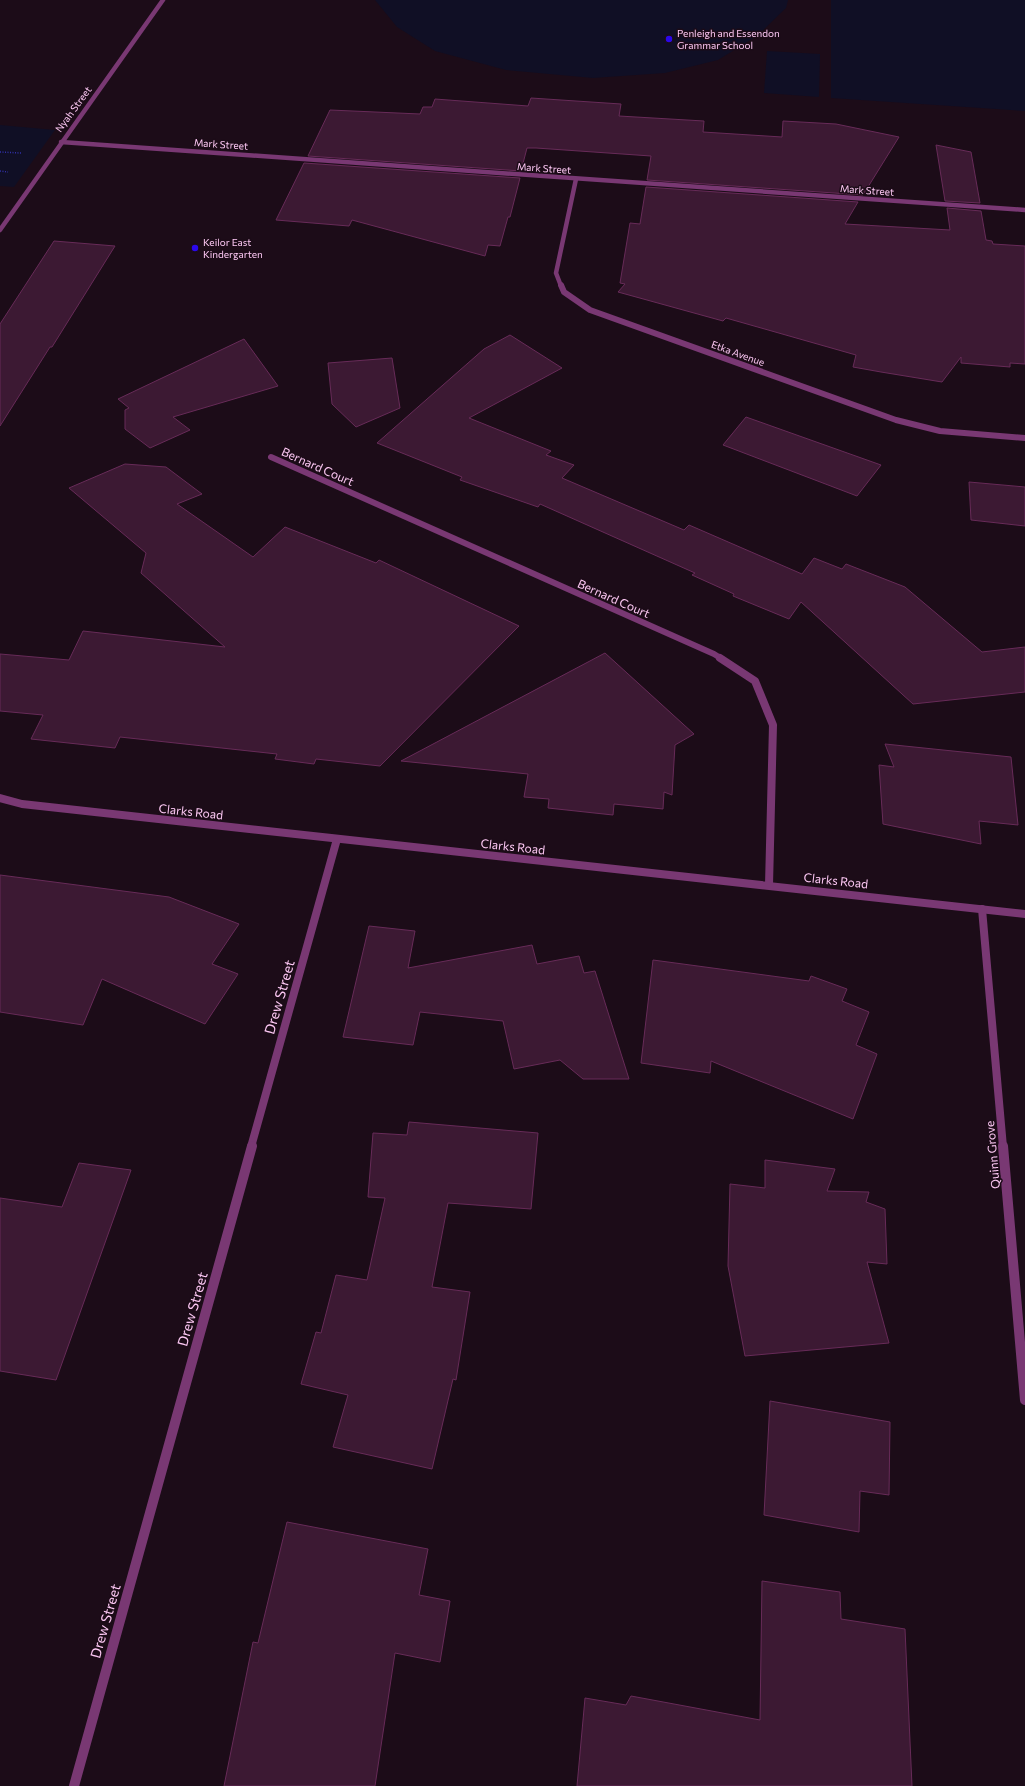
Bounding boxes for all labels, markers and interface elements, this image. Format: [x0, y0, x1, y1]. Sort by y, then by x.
place label: Penleigh and Essendon Grammar School [677, 27, 780, 51]
marker: Penleigh and Essendon Grammar School [664, 34, 674, 44]
street label: Nyah Street [52, 84, 94, 134]
street label: Mark Street [193, 136, 249, 152]
street label: Mark Street [516, 160, 572, 176]
street label: Mark Street [839, 182, 895, 198]
place label: Keilor East Kindergarten [203, 236, 263, 260]
marker: Keilor East Kindergarten [190, 243, 200, 253]
street label: Etka Avenue [710, 338, 766, 368]
street label: Bernard Court [280, 444, 356, 488]
street label: Bernard Court [576, 576, 652, 620]
street label: Clarks Road [158, 801, 224, 821]
street label: Clarks Road [480, 836, 546, 856]
street label: Clarks Road [803, 870, 869, 890]
street label: Drew Street [260, 958, 298, 1036]
street label: Quinn Grove [982, 1120, 1002, 1190]
street label: Drew Street [173, 1270, 211, 1348]
street label: Drew Street [86, 1582, 124, 1660]

